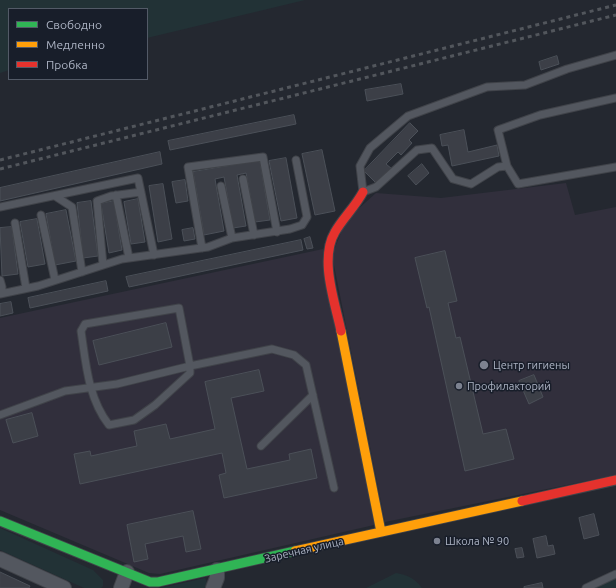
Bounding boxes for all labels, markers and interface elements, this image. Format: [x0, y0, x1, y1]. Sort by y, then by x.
legend [8, 8, 148, 80]
text: Свободно [46, 18, 102, 31]
text: Медленно [46, 38, 105, 51]
text: Пробка [46, 58, 88, 71]
place label: Центр гигиены [493, 358, 570, 372]
marker: Центр гигиены [478, 359, 490, 371]
place label: Профилакторий [467, 379, 551, 393]
marker: Профилакторий [454, 381, 464, 391]
street label: Заречная улица [263, 534, 345, 566]
place label: Школа № 90 [445, 534, 509, 548]
marker: Школа № 90 [432, 536, 442, 546]

